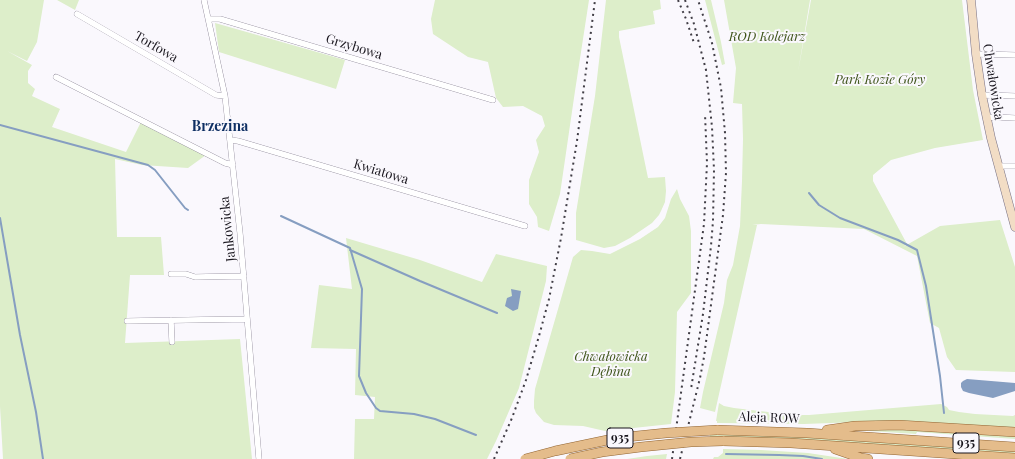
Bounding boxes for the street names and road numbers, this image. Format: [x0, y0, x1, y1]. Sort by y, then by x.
street label: Torfowa [131, 28, 181, 66]
street label: Grzybowa [324, 31, 384, 63]
street label: Chwałowicka [979, 43, 1007, 121]
street label: Kwiatowa [352, 156, 410, 188]
street label: Jankowicka [217, 196, 239, 262]
street label: Aleja ROW [738, 409, 800, 427]
road number: 935 [607, 428, 633, 448]
road number: 935 [953, 433, 979, 453]

